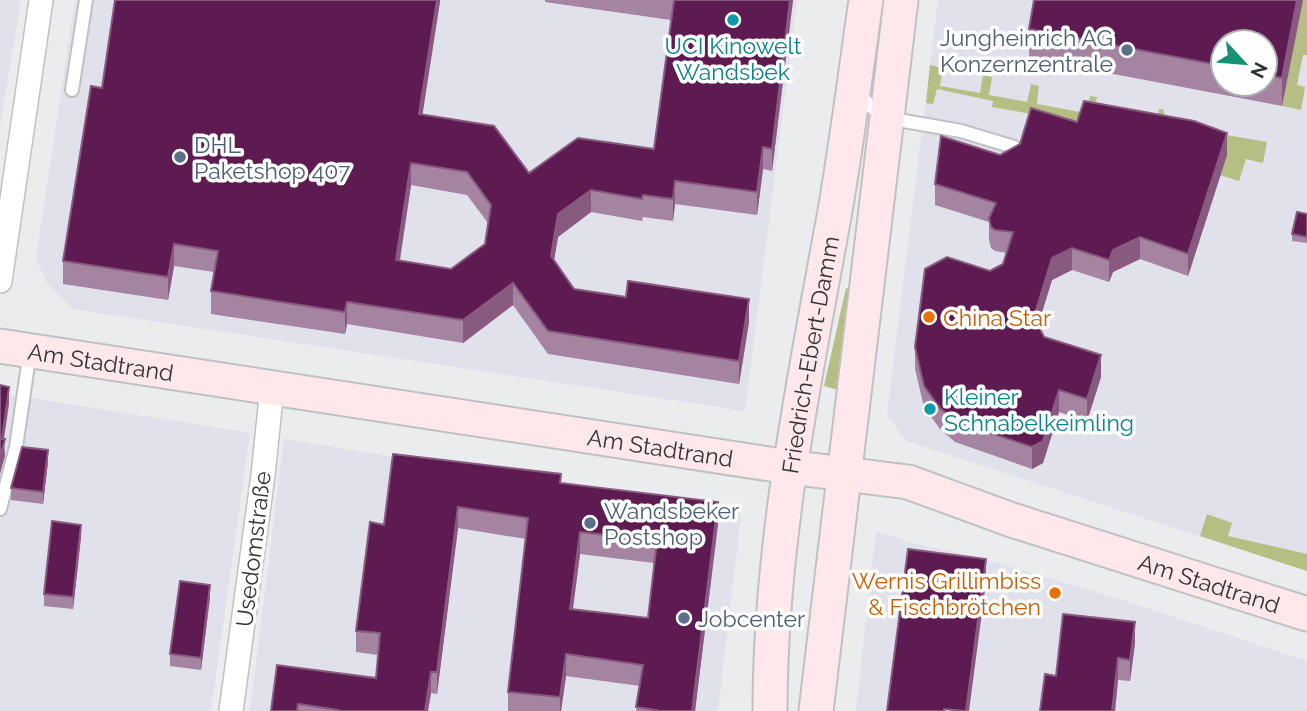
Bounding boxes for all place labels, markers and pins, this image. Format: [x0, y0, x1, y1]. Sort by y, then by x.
marker: UCI Kinowelt Wandsbek [725, 12, 741, 28]
place label: Jungheinrich AG Konzernzentrale [940, 24, 1113, 77]
place label: UCI Kinowelt Wandsbek [665, 32, 802, 85]
marker: Jungheinrich AG Konzernzentrale [1119, 42, 1135, 58]
place label: DHL Paketshop 407 [194, 131, 351, 184]
marker: DHL Paketshop 407 [172, 149, 188, 165]
place label: China Star [943, 304, 1051, 331]
marker: China Star [921, 309, 937, 325]
place label: Kleiner Schnabelkeimling [944, 383, 1134, 436]
marker: Kleiner Schnabelkeimling [922, 401, 938, 417]
place label: Wandsbeker Postshop [604, 497, 739, 550]
marker: Wandsbeker Postshop [582, 515, 598, 531]
place label: Wernis Grillimbiss & Fischbrötchen [852, 567, 1041, 620]
marker: Wernis Grillimbiss & Fischbrötchen [1047, 585, 1063, 601]
place label: Jobcenter [698, 605, 805, 632]
marker: Jobcenter [676, 610, 692, 626]

